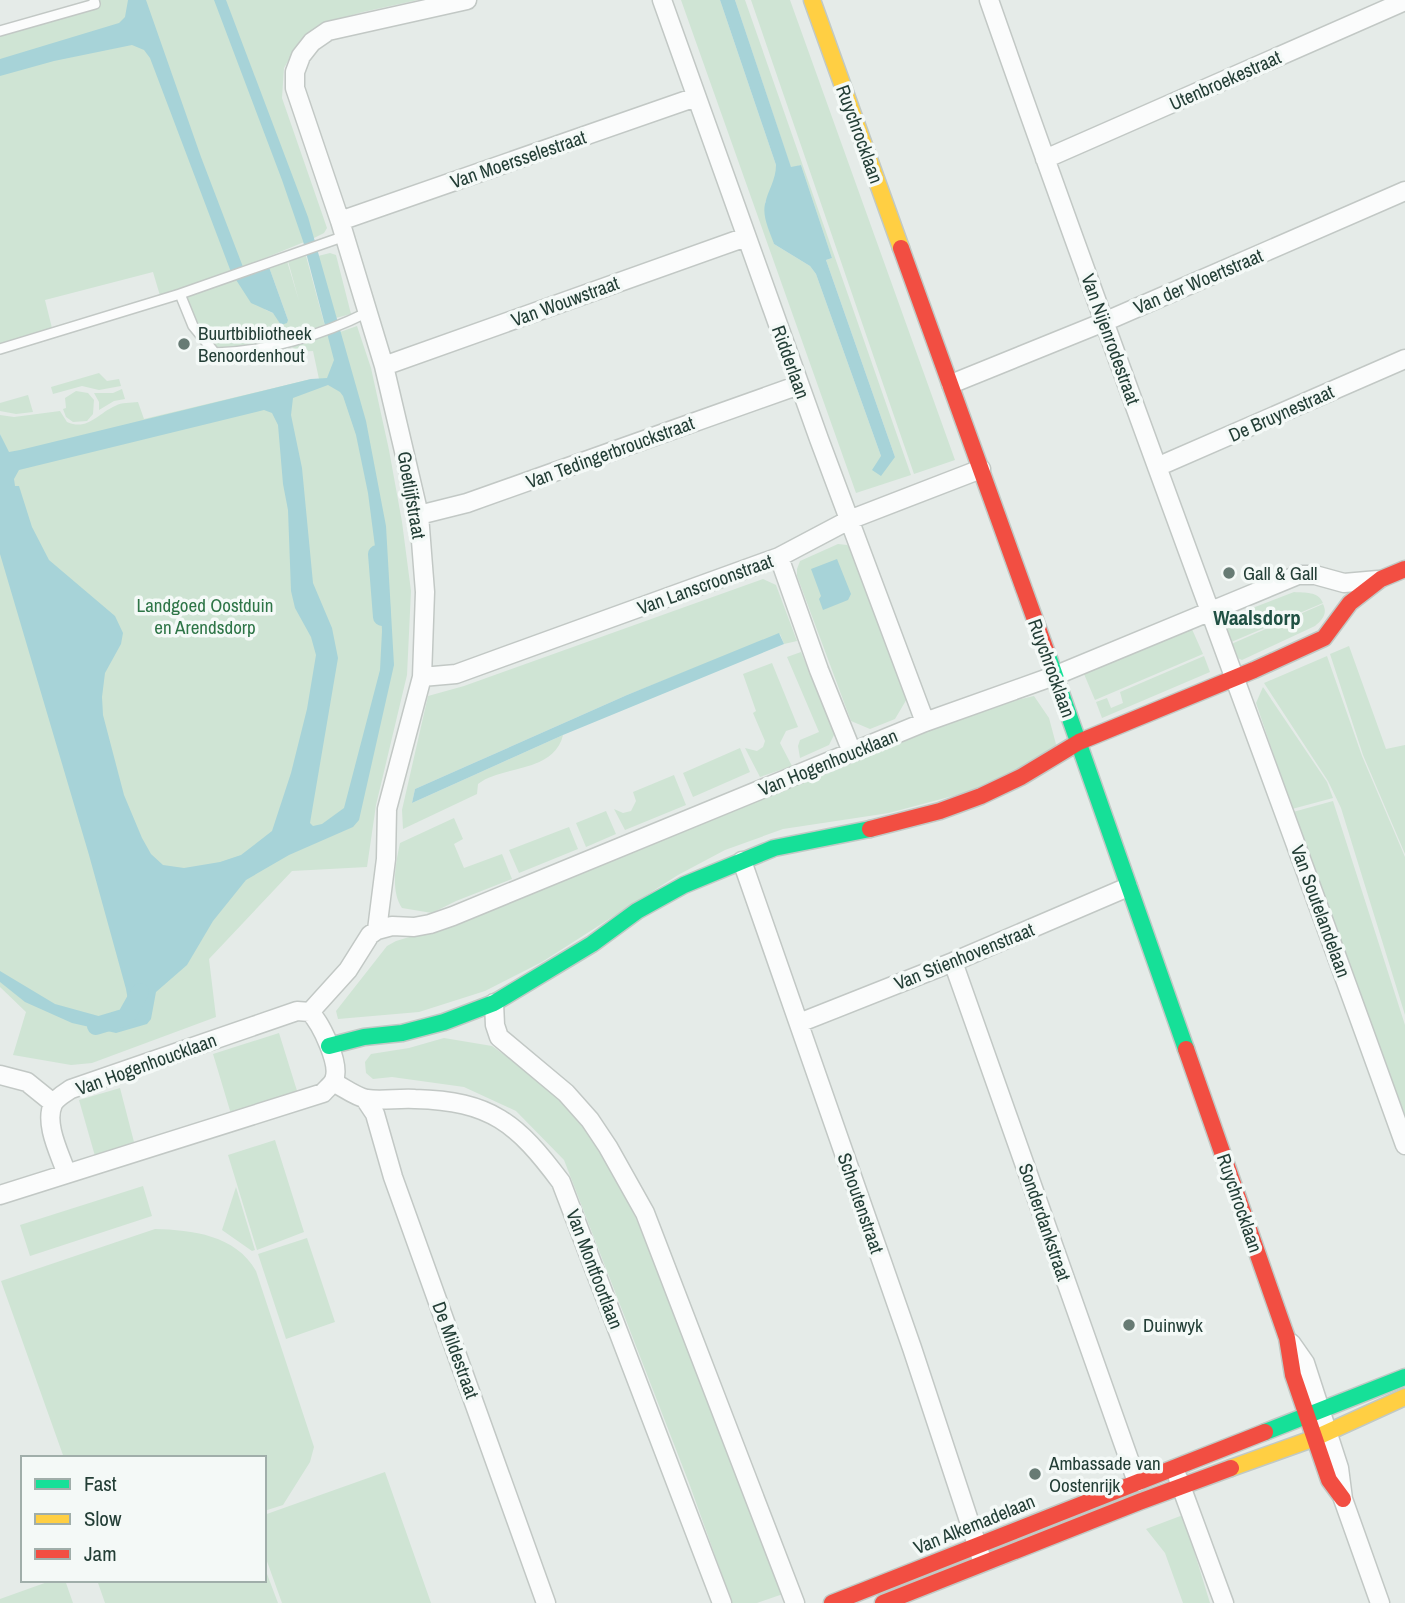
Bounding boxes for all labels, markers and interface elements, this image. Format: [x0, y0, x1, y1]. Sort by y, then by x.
street label: Utenbroekestraat [1165, 44, 1285, 116]
street label: Ruychrocklaan [830, 81, 890, 187]
street label: Van Moersselestraat [447, 123, 590, 194]
street label: Van der Woertstraat [1129, 242, 1267, 320]
street label: Van Wouwstraat [508, 269, 623, 333]
street label: Van Nijenrodestraat [1075, 270, 1147, 409]
place label: Buurtbibliotheek Benoordenhout [198, 320, 312, 368]
street label: Ridderlaan [766, 322, 816, 402]
marker: Buurtbibliotheek Benoordenhout [176, 336, 192, 352]
street label: De Bruynestraat [1224, 378, 1338, 448]
street label: Van Tedingerbrouckstraat [522, 409, 698, 494]
street label: Goetlijfstraat [392, 449, 433, 541]
street label: Van Lanscroonstraat [634, 547, 777, 621]
place label: Gall & Gall [1243, 560, 1317, 586]
marker: Gall & Gall [1221, 565, 1237, 581]
park label: Landgoed Oostduin en Arendsdorp [137, 592, 273, 640]
district label: Waalsdorp [1213, 603, 1301, 632]
street label: Ruychrocklaan [1022, 615, 1082, 721]
street label: Van Hogenhoucklaan [755, 722, 901, 802]
street label: Van Soutelandelaan [1285, 841, 1357, 981]
street label: Van Stienhovenstraat [890, 916, 1038, 996]
street label: Van Hogenhoucklaan [72, 1027, 220, 1101]
street label: Schoutenstraat [832, 1149, 891, 1257]
street label: Ruychrocklaan [1211, 1150, 1269, 1256]
street label: Sonderdankstraat [1013, 1160, 1078, 1285]
street label: Van Montfoortlaan [560, 1205, 630, 1333]
street label: De Mildestraat [426, 1298, 486, 1403]
place label: Duinwyk [1143, 1312, 1203, 1338]
marker: Duinwyk [1121, 1317, 1137, 1333]
place label: Ambassade van Oostenrijk [1048, 1450, 1161, 1498]
legend [21, 1456, 266, 1582]
marker: Ambassade van Oostenrijk [1027, 1466, 1043, 1482]
text: Fast [84, 1469, 117, 1498]
street label: Van Alkemadelaan [909, 1488, 1039, 1560]
text: Slow [84, 1504, 122, 1533]
text: Jam [84, 1539, 117, 1568]

